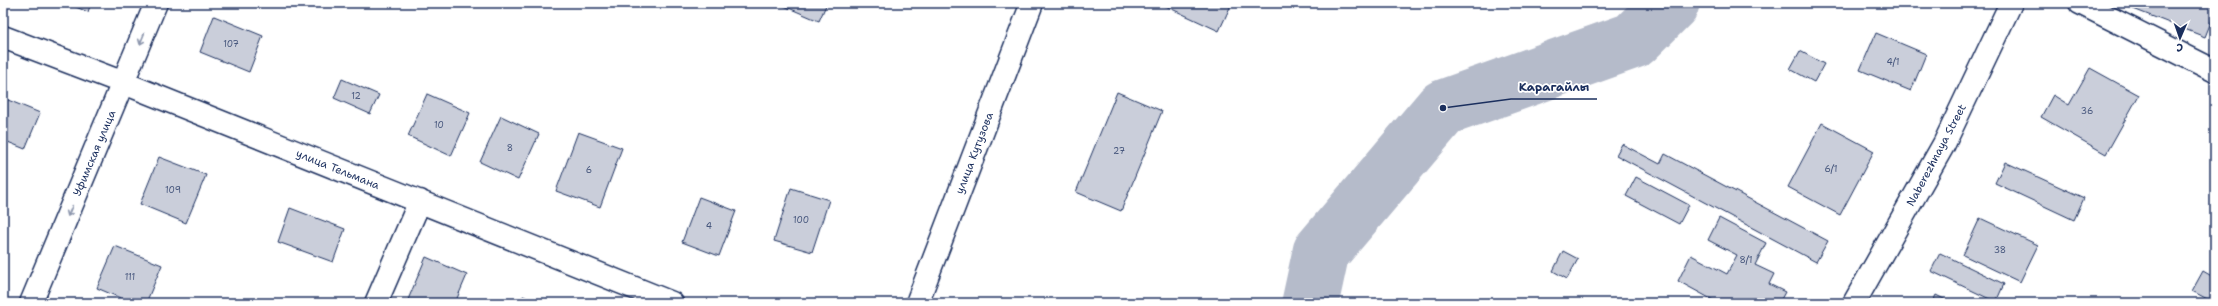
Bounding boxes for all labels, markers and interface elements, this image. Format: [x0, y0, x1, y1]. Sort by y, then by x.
north arrow [2160, 18, 2200, 58]
one-way arrow [137, 33, 145, 45]
house number: 107 [223, 38, 239, 50]
text: С [2176, 40, 2183, 55]
house number: 4/1 [1886, 56, 1900, 68]
callout: Карагайлы [1511, 75, 1597, 99]
text: Карагайлы [1519, 79, 1590, 95]
house number: 12 [351, 90, 361, 102]
street label: Naberezhnaya Street [1903, 101, 1970, 209]
house number: 36 [2081, 105, 2093, 117]
street label: Уфимская улица [70, 108, 119, 198]
street label: улица Кутузова [952, 110, 997, 196]
house number: 10 [434, 119, 444, 131]
house number: 8 [507, 142, 513, 154]
house number: 27 [1113, 145, 1125, 157]
street label: улица Тельмана [294, 146, 382, 193]
house number: 6/1 [1824, 163, 1838, 175]
house number: 6 [586, 164, 592, 176]
house number: 109 [165, 184, 181, 196]
one-way arrow [66, 204, 73, 216]
house number: 100 [793, 214, 809, 226]
house number: 4 [706, 220, 712, 232]
house number: 38 [1994, 244, 2006, 256]
house number: 8/1 [1740, 254, 1752, 266]
house number: 111 [125, 271, 135, 283]

